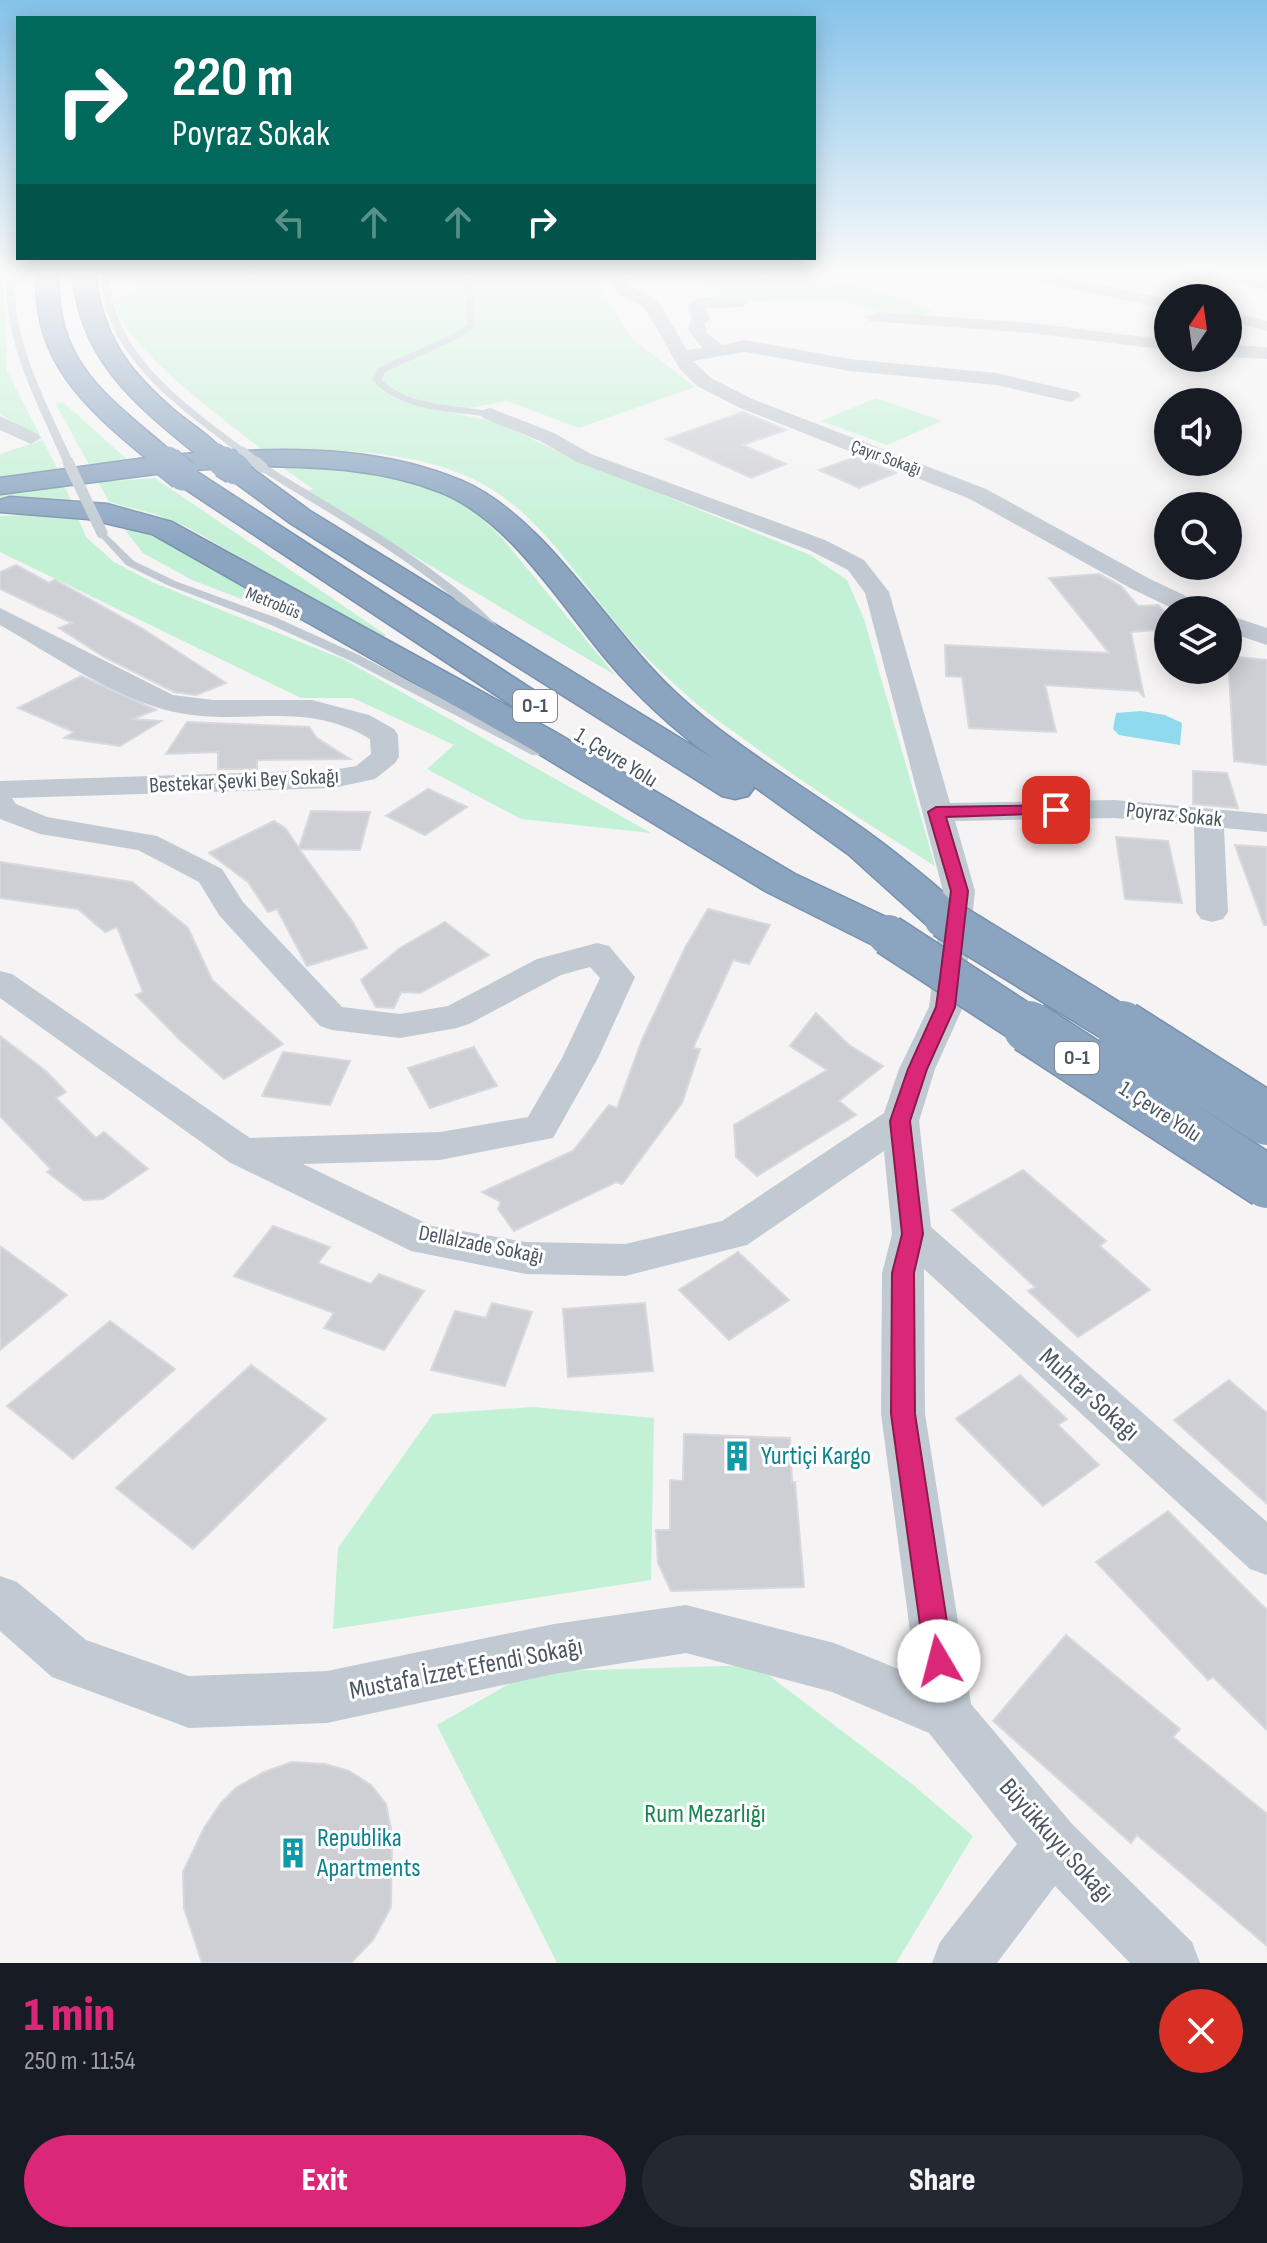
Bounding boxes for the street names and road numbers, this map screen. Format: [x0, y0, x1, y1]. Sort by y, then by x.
street label: Çayır Sokağı [848, 436, 924, 480]
street label: Metrobüs [243, 583, 303, 623]
road number: O-1 [513, 690, 557, 722]
street label: 1. Çevre Yolu [570, 722, 662, 794]
street label: Bestekar Şevki Bey Sokağı [148, 763, 340, 799]
street label: Poyraz Sokak [1125, 797, 1224, 834]
road number: O-1 [1055, 1042, 1099, 1074]
street label: 1. Çevre Yolu [1114, 1076, 1206, 1148]
street label: Dellalzade Sokağı [416, 1220, 546, 1270]
street label: Muhtar Sokağı [1033, 1342, 1145, 1448]
street label: Mustafa İzzet Efendi Sokağı [347, 1631, 585, 1707]
street label: Büyükkuyu Sokağı [992, 1773, 1120, 1909]

